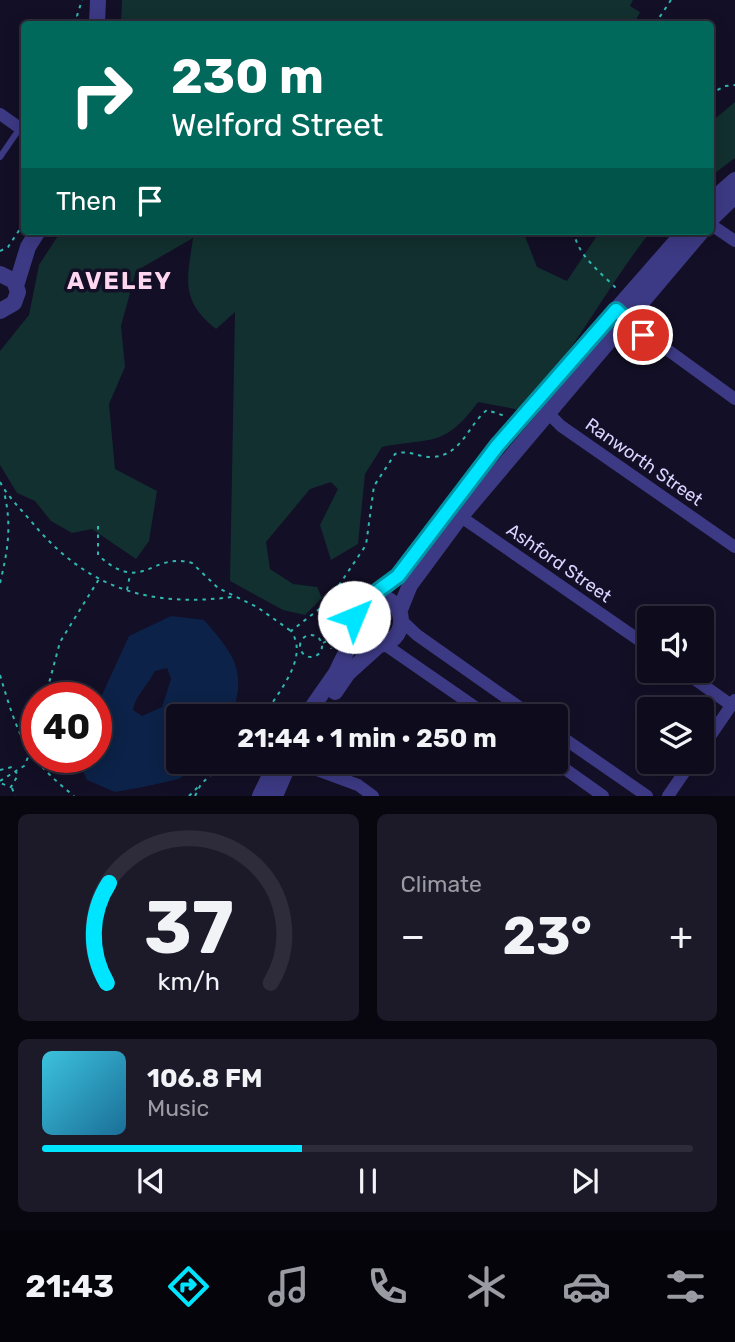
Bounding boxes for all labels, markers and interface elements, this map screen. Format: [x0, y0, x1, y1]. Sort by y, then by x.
text: 230 m [171, 47, 324, 105]
icon: right [56, 49, 147, 140]
text: Welford Street [171, 106, 383, 144]
icon: arrive [131, 182, 169, 220]
text: Then [56, 186, 117, 217]
district label: AVELEY [67, 267, 173, 295]
pin [613, 305, 673, 365]
icon: arrive [624, 316, 662, 354]
street label: Ranworth Street [581, 413, 707, 511]
street label: Ashford Street [502, 519, 616, 607]
position arrow [317, 580, 391, 654]
map controls [637, 606, 714, 774]
button: sound [637, 606, 714, 683]
speed limit sign: 40 [21, 682, 112, 773]
button: layers [637, 697, 714, 774]
text: 21:44 · 1 min · 250 m [237, 723, 497, 754]
text: Climate [401, 870, 482, 898]
text: 37 [143, 886, 233, 972]
text: 23° [503, 905, 592, 967]
text: − [401, 913, 425, 959]
text: + [669, 913, 693, 959]
text: km/h [157, 967, 219, 996]
text: 106.8 FM [147, 1063, 263, 1094]
text: Music [147, 1094, 209, 1122]
icon: previous [132, 1162, 170, 1200]
icon: pause [349, 1162, 387, 1200]
icon: next [566, 1162, 604, 1200]
icon: directions [164, 1262, 213, 1311]
icon: music [264, 1262, 313, 1311]
icon: phone [363, 1262, 412, 1311]
icon: climate [462, 1262, 511, 1311]
icon: car [562, 1262, 611, 1311]
icon: filters [661, 1262, 710, 1311]
text: 21:43 [25, 1267, 114, 1305]

